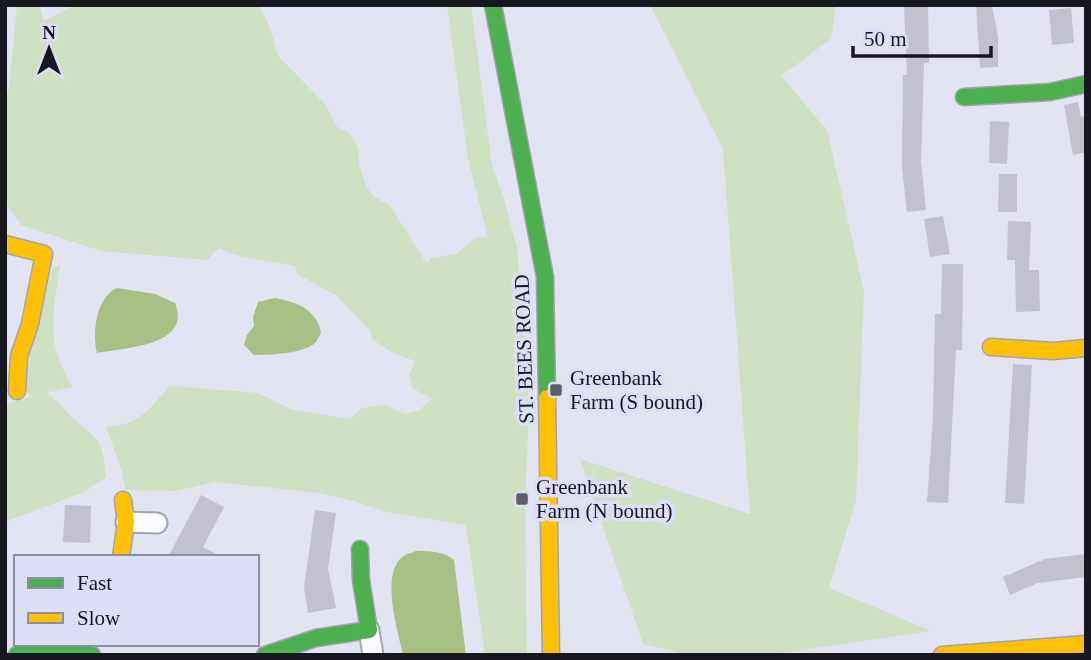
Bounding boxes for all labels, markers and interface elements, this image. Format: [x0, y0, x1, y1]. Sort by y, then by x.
north arrow [14, 14, 84, 84]
scale bar [853, 14, 991, 58]
text: N [42, 22, 56, 43]
text: 50 m [864, 27, 907, 51]
street label: ST. BEES ROAD [509, 274, 539, 424]
place label: Greenbank Farm (S bound) [570, 366, 703, 414]
marker: Greenbank Farm (S bound) [548, 382, 564, 398]
place label: Greenbank Farm (N bound) [536, 475, 672, 523]
marker: Greenbank Farm (N bound) [514, 491, 530, 507]
legend [14, 555, 259, 646]
text: Fast [77, 571, 112, 595]
text: Slow [77, 606, 121, 630]

